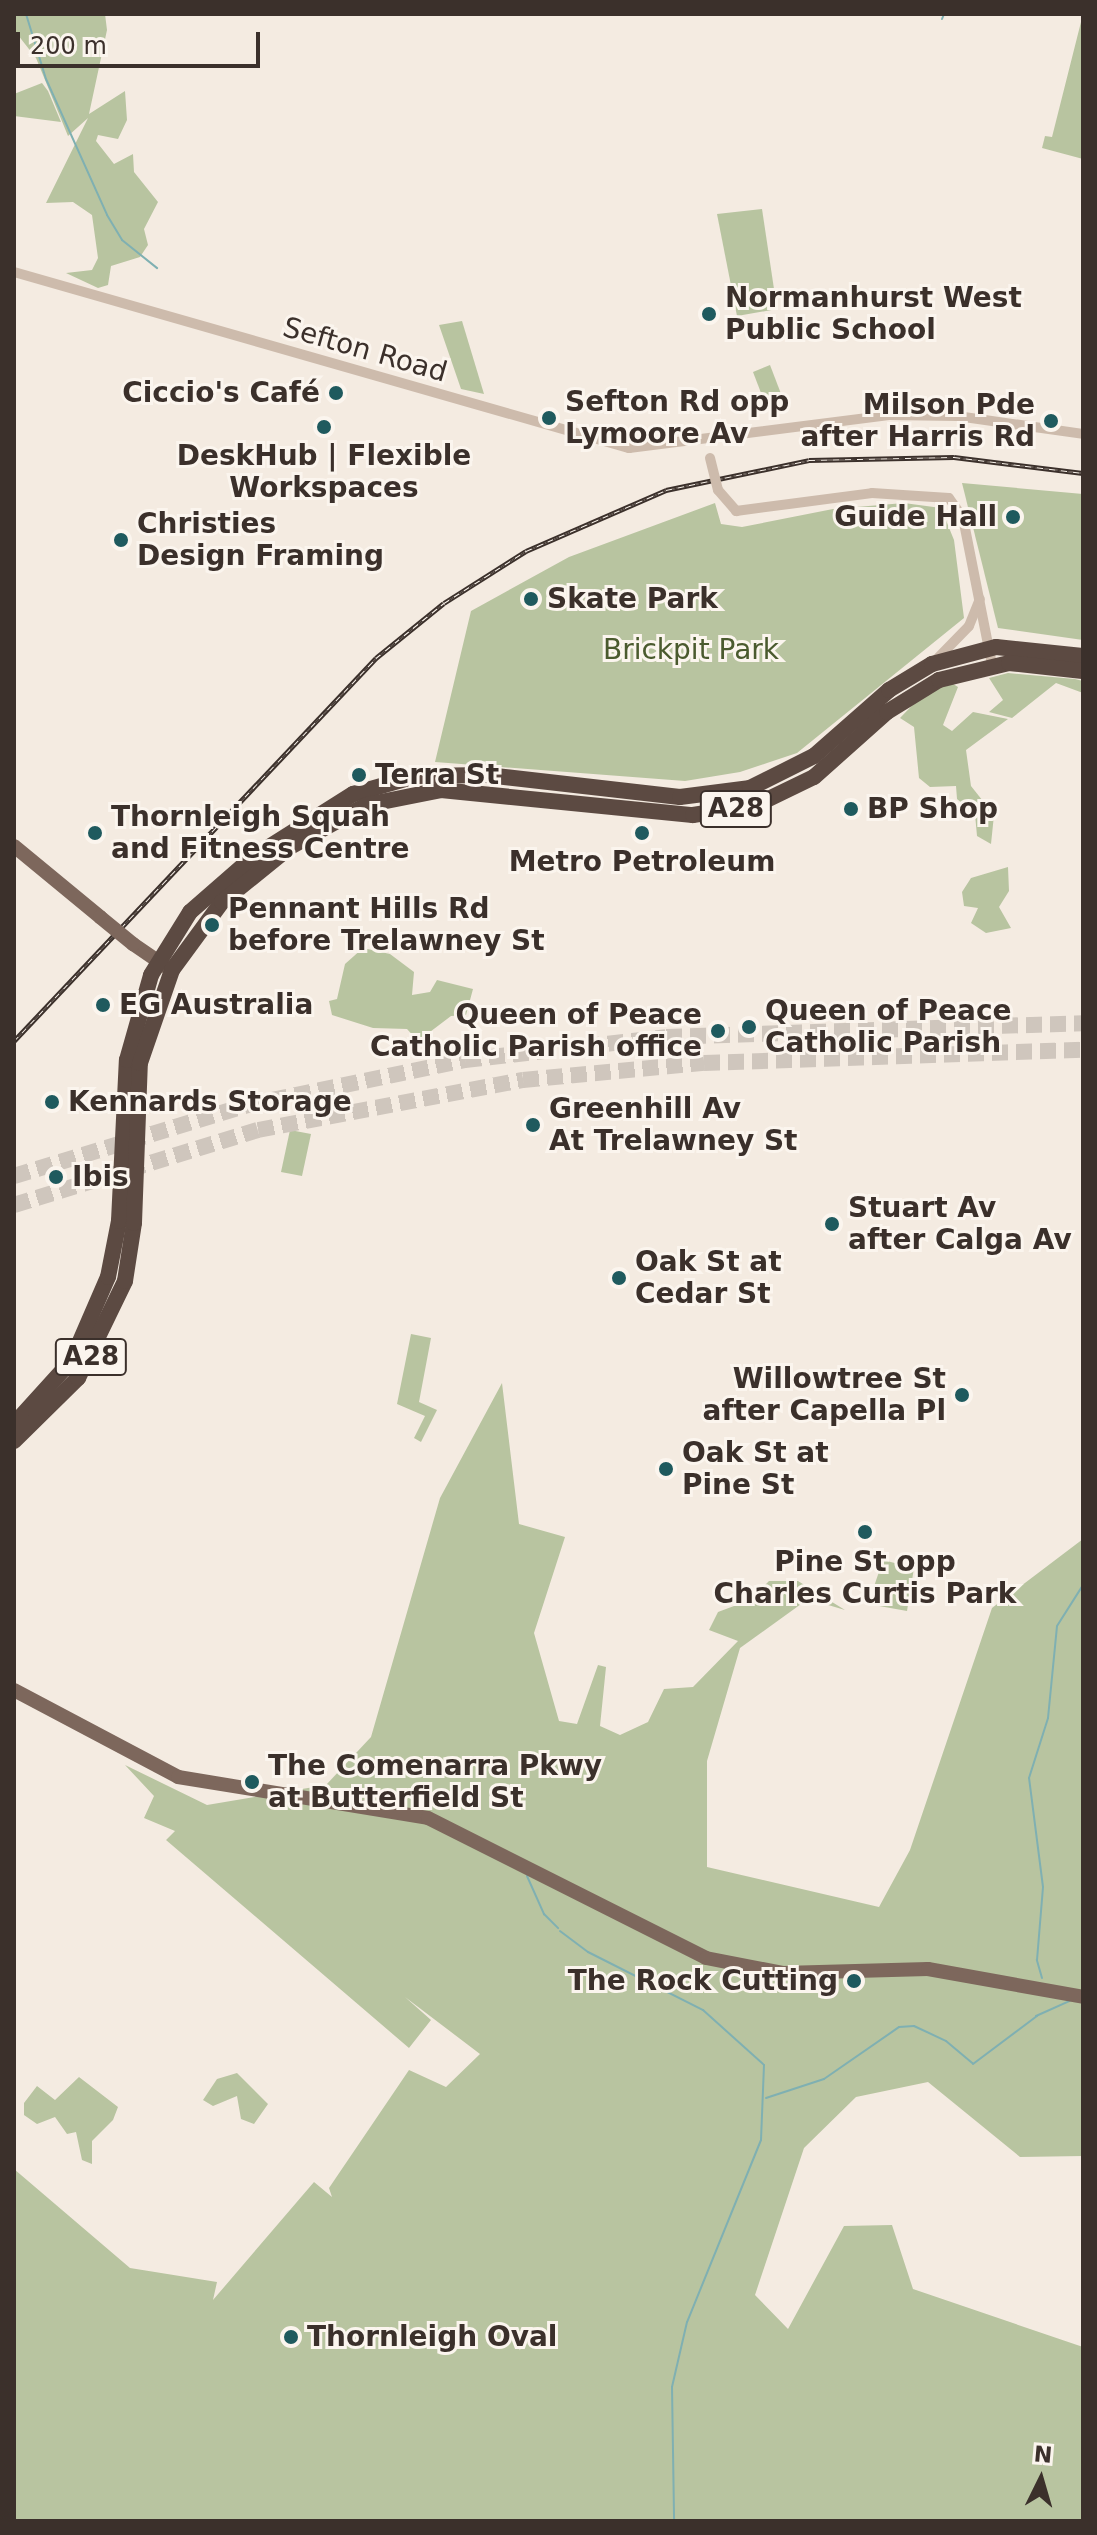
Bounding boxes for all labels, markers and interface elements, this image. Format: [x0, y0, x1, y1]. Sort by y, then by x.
scale bar [20, 16, 264, 66]
text: 200 m [30, 32, 107, 60]
place label: Normanhurst West Public School [725, 281, 1022, 347]
marker: Normanhurst West Public School [700, 305, 718, 323]
street label: Sefton Road [279, 311, 451, 389]
place label: Ciccio's Café [122, 376, 320, 410]
marker: Ciccio's Café [327, 384, 345, 402]
place label: Sefton Rd opp Lymoore Av [565, 385, 789, 451]
place label: Milson Pde after Harris Rd [800, 388, 1035, 454]
marker: Sefton Rd opp Lymoore Av [540, 409, 558, 427]
marker: Milson Pde after Harris Rd [1042, 412, 1060, 430]
marker: DeskHub | Flexible Workspaces [315, 418, 333, 436]
place label: DeskHub | Flexible Workspaces [177, 439, 471, 505]
place label: Guide Hall [834, 500, 997, 534]
place label: Christies Design Framing [137, 507, 384, 573]
marker: Guide Hall [1004, 508, 1022, 526]
marker: Christies Design Framing [112, 531, 130, 549]
place label: Skate Park [547, 582, 718, 616]
marker: Skate Park [522, 590, 540, 608]
park label: Brickpit Park [603, 633, 779, 667]
place label: Terra St [375, 758, 499, 792]
marker: Terra St [350, 766, 368, 784]
road number: A28 [698, 787, 774, 831]
place label: BP Shop [867, 792, 998, 826]
place label: Thornleigh Squah and Fitness Centre [111, 800, 409, 866]
marker: BP Shop [842, 800, 860, 818]
marker: Thornleigh Squah and Fitness Centre [86, 824, 104, 842]
marker: Metro Petroleum [633, 824, 651, 842]
place label: Metro Petroleum [509, 845, 775, 879]
place label: Pennant Hills Rd before Trelawney St [228, 892, 545, 958]
marker: Pennant Hills Rd before Trelawney St [203, 916, 221, 934]
place label: EG Australia [119, 988, 313, 1022]
place label: Queen of Peace Catholic Parish [765, 994, 1012, 1060]
marker: EG Australia [94, 996, 112, 1014]
place label: Queen of Peace Catholic Parish office [370, 998, 702, 1064]
marker: Queen of Peace Catholic Parish [740, 1018, 758, 1036]
marker: Queen of Peace Catholic Parish office [709, 1022, 727, 1040]
place label: Kennards Storage [68, 1085, 352, 1119]
place label: Greenhill Av At Trelawney St [549, 1092, 797, 1158]
marker: Kennards Storage [43, 1093, 61, 1111]
marker: Greenhill Av At Trelawney St [524, 1116, 542, 1134]
place label: Ibis [72, 1160, 129, 1194]
marker: Ibis [47, 1168, 65, 1186]
place label: Stuart Av after Calga Av [848, 1191, 1072, 1257]
marker: Stuart Av after Calga Av [823, 1215, 841, 1233]
place label: Oak St at Cedar St [635, 1245, 782, 1311]
marker: Oak St at Cedar St [610, 1269, 628, 1287]
road number: A28 [53, 1335, 129, 1379]
place label: Willowtree St after Capella Pl [703, 1362, 946, 1428]
marker: Willowtree St after Capella Pl [953, 1386, 971, 1404]
place label: Oak St at Pine St [682, 1436, 829, 1502]
marker: Oak St at Pine St [657, 1460, 675, 1478]
marker: Pine St opp Charles Curtis Park [856, 1523, 874, 1541]
place label: Pine St opp Charles Curtis Park [714, 1545, 1016, 1611]
place label: The Comenarra Pkwy at Butterfield St [268, 1749, 602, 1815]
marker: The Comenarra Pkwy at Butterfield St [243, 1773, 261, 1791]
place label: The Rock Cutting [568, 1964, 838, 1998]
marker: The Rock Cutting [845, 1972, 863, 1990]
place label: Thornleigh Oval [307, 2320, 557, 2354]
marker: Thornleigh Oval [282, 2328, 300, 2346]
north arrow [1001, 2439, 1081, 2519]
text: N [1033, 2441, 1053, 2468]

